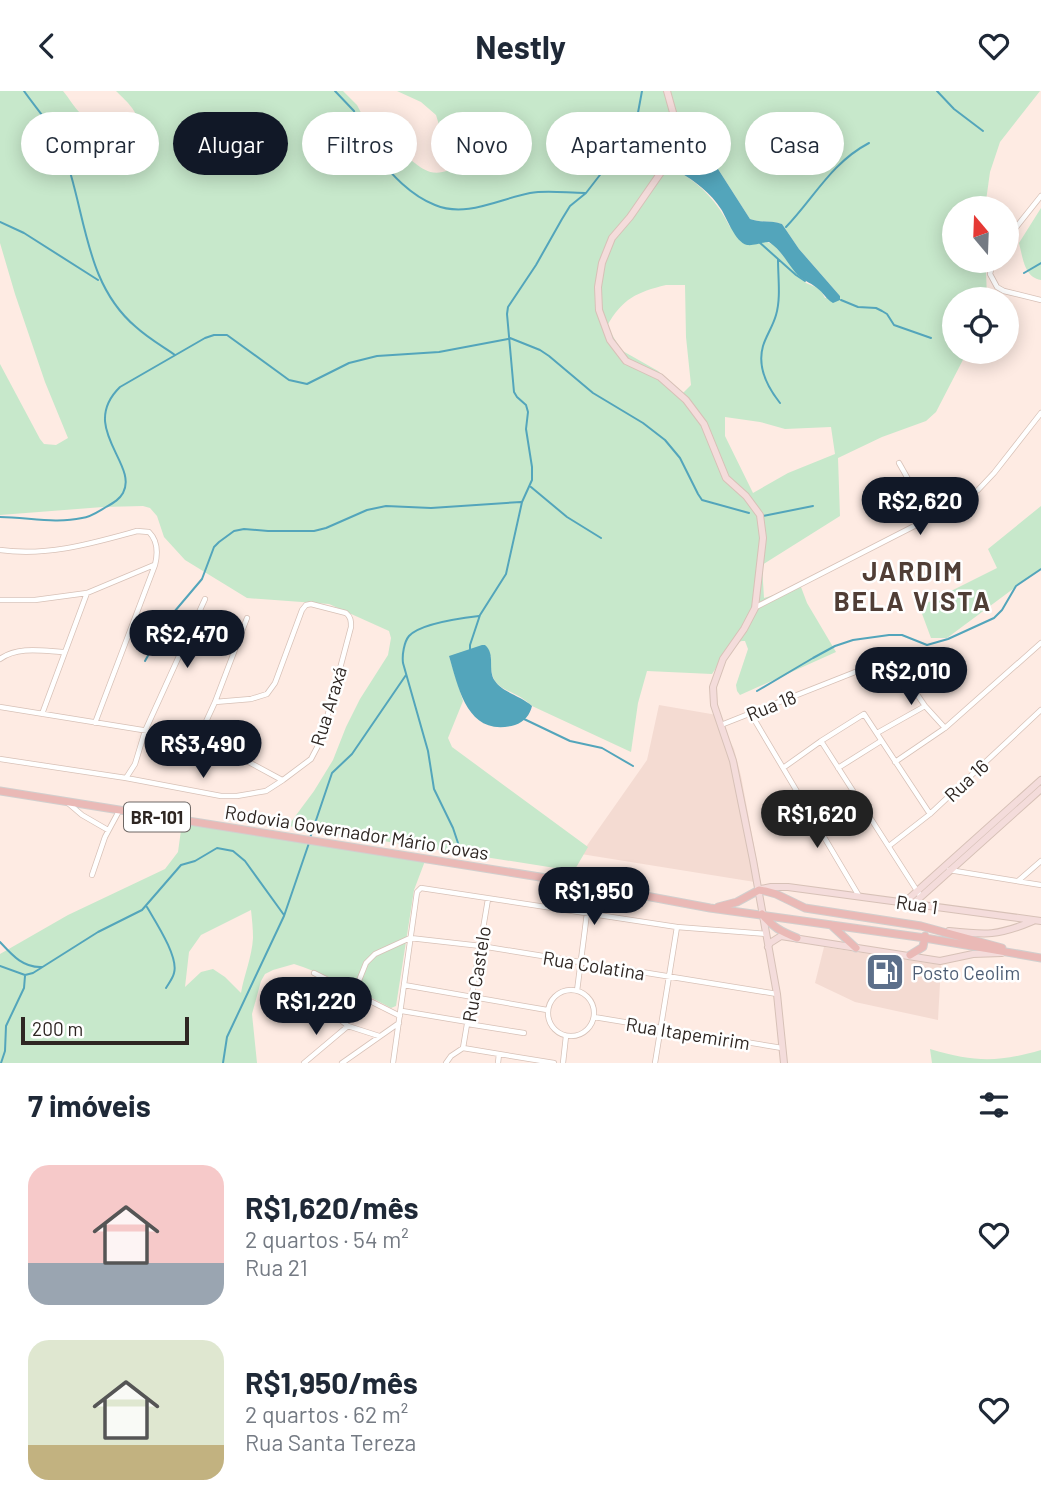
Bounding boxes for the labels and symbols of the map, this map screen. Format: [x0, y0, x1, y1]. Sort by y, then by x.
north arrow [942, 196, 1018, 273]
pin: R$2,620 [855, 477, 985, 537]
district label: JARDIM BELA VISTA [834, 555, 992, 616]
pin: R$2,470 [122, 611, 252, 670]
pin: R$2,010 [846, 647, 976, 707]
street label: Rua Araxá [305, 663, 351, 749]
street label: Rua 18 [743, 685, 799, 725]
pin: R$3,490 [138, 721, 268, 780]
street label: Rua 16 [939, 754, 993, 806]
pin: R$1,620 [752, 791, 882, 850]
street label: Rodovia Governador Mário Covas [223, 800, 491, 864]
road number: BR-101 [124, 803, 190, 831]
pin: R$1,950 [529, 867, 659, 927]
street label: Rua 1 [895, 890, 939, 918]
street label: Rua Castelo [457, 924, 495, 1024]
street label: Rua Colatina [541, 946, 647, 984]
fuel station icon: Posto Ceolim [864, 951, 906, 993]
place label: Posto Ceolim [912, 961, 1020, 984]
pin: R$1,220 [251, 977, 381, 1037]
street label: Rua Itapemirim [624, 1012, 752, 1054]
scale bar [21, 1014, 189, 1046]

